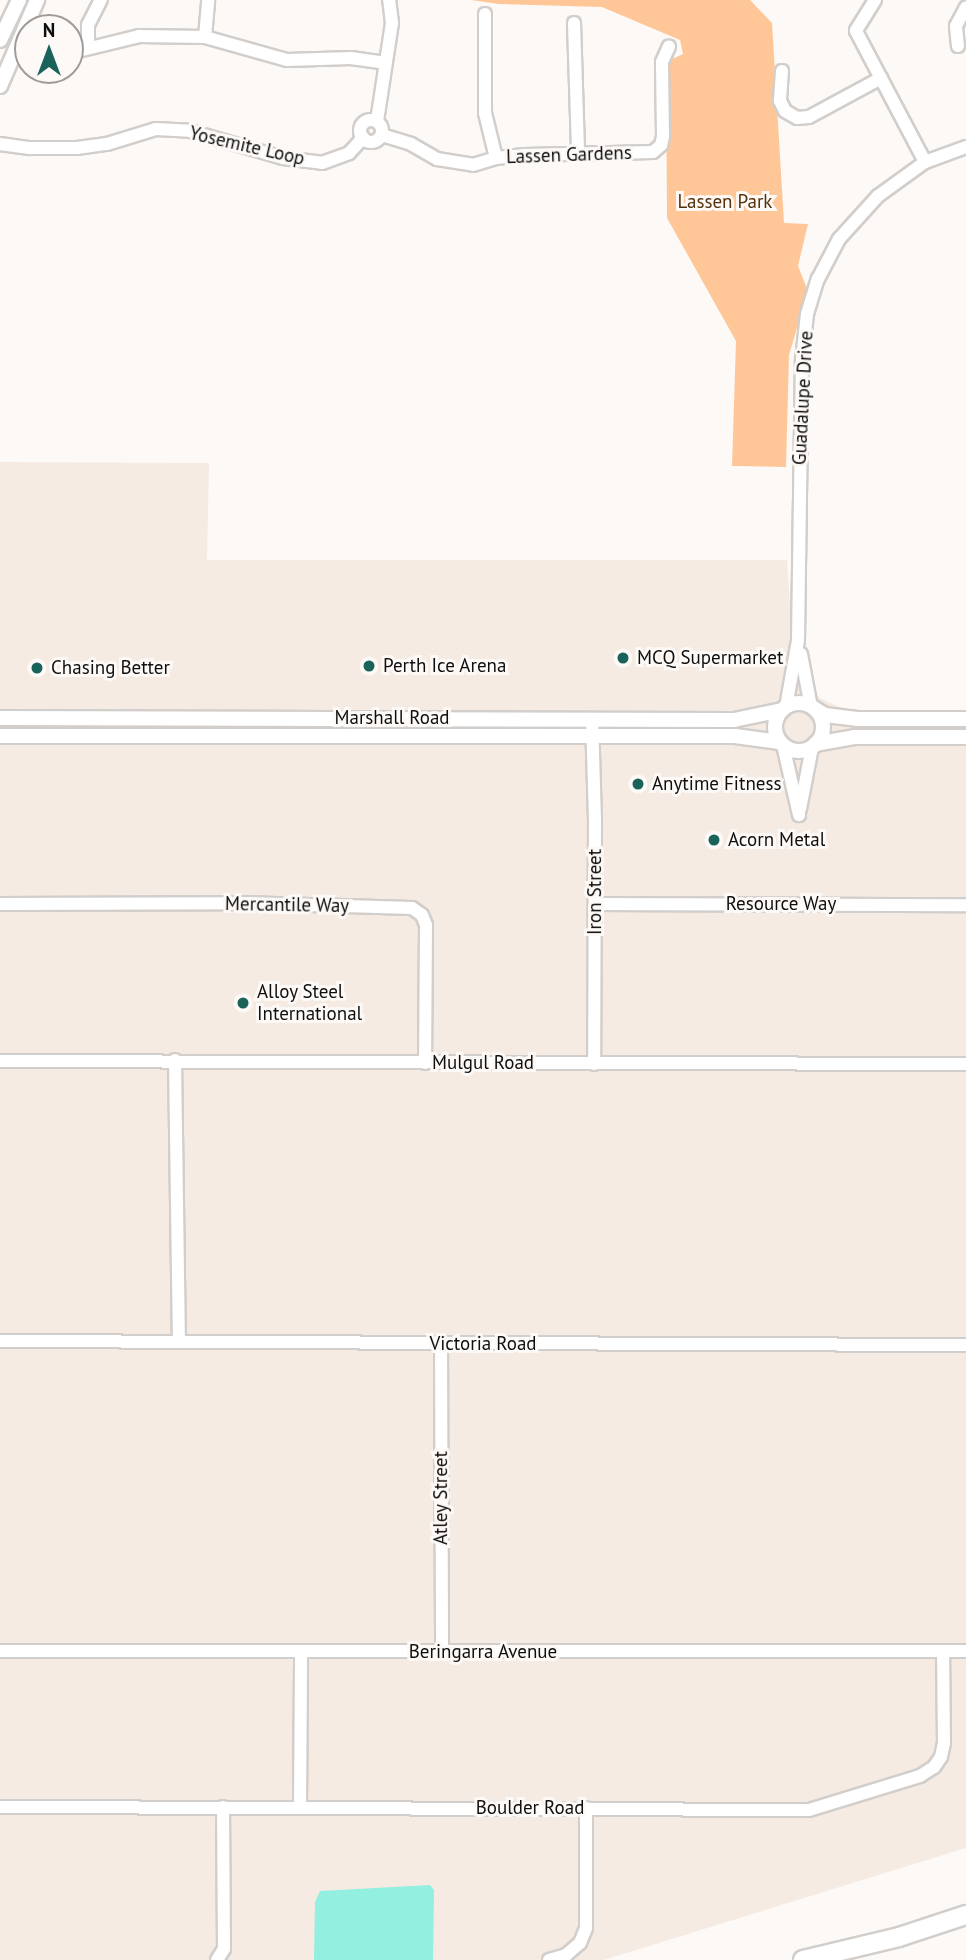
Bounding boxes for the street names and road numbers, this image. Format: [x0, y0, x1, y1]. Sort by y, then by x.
street label: Yosemite Loop [187, 122, 307, 170]
street label: Lassen Gardens [506, 141, 632, 169]
street label: Guadalupe Drive [788, 330, 818, 466]
street label: Marshall Road [334, 707, 450, 729]
street label: Iron Street [584, 849, 606, 935]
street label: Mercantile Way [225, 893, 349, 917]
street label: Resource Way [725, 893, 837, 915]
street label: Mulgul Road [432, 1052, 534, 1074]
street label: Victoria Road [429, 1333, 537, 1355]
street label: Atley Street [430, 1451, 452, 1545]
street label: Beringarra Avenue [408, 1641, 558, 1663]
street label: Boulder Road [476, 1797, 584, 1819]

